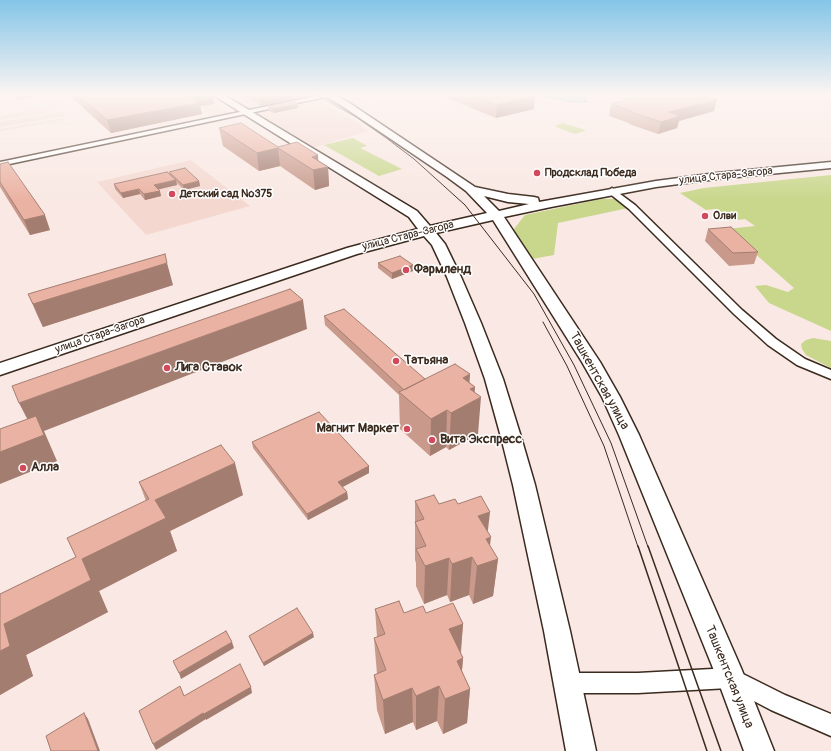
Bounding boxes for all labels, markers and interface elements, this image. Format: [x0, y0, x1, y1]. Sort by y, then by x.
street label: улица Стара-Загора [679, 165, 773, 187]
place label: Продсклад Победа [545, 166, 636, 180]
marker: Продсклад Победа [532, 168, 542, 178]
place label: Детский сад №375 [180, 187, 272, 201]
marker: Детский сад №375 [167, 189, 177, 199]
place label: Олви [713, 209, 736, 223]
marker: Олви [700, 211, 710, 221]
street label: улица Стара-Загора [361, 218, 455, 254]
place label: Фармленд [414, 262, 471, 278]
marker: Фармленд [401, 265, 411, 275]
street label: улица Стара-Загора [53, 313, 147, 357]
street label: Ташкентская улица [566, 329, 632, 433]
place label: Татьяна [404, 353, 448, 369]
marker: Татьяна [391, 356, 401, 366]
place label: Лига Ставок [175, 360, 243, 376]
marker: Лига Ставок [162, 363, 172, 373]
place label: Магнит Маркет [316, 421, 399, 437]
marker: Магнит Маркет [402, 424, 412, 434]
place label: Вита Экспресс [440, 432, 522, 448]
marker: Вита Экспресс [427, 435, 437, 445]
place label: Алла [31, 460, 59, 476]
marker: Алла [18, 463, 28, 473]
street label: Ташкентская улица [701, 623, 757, 731]

